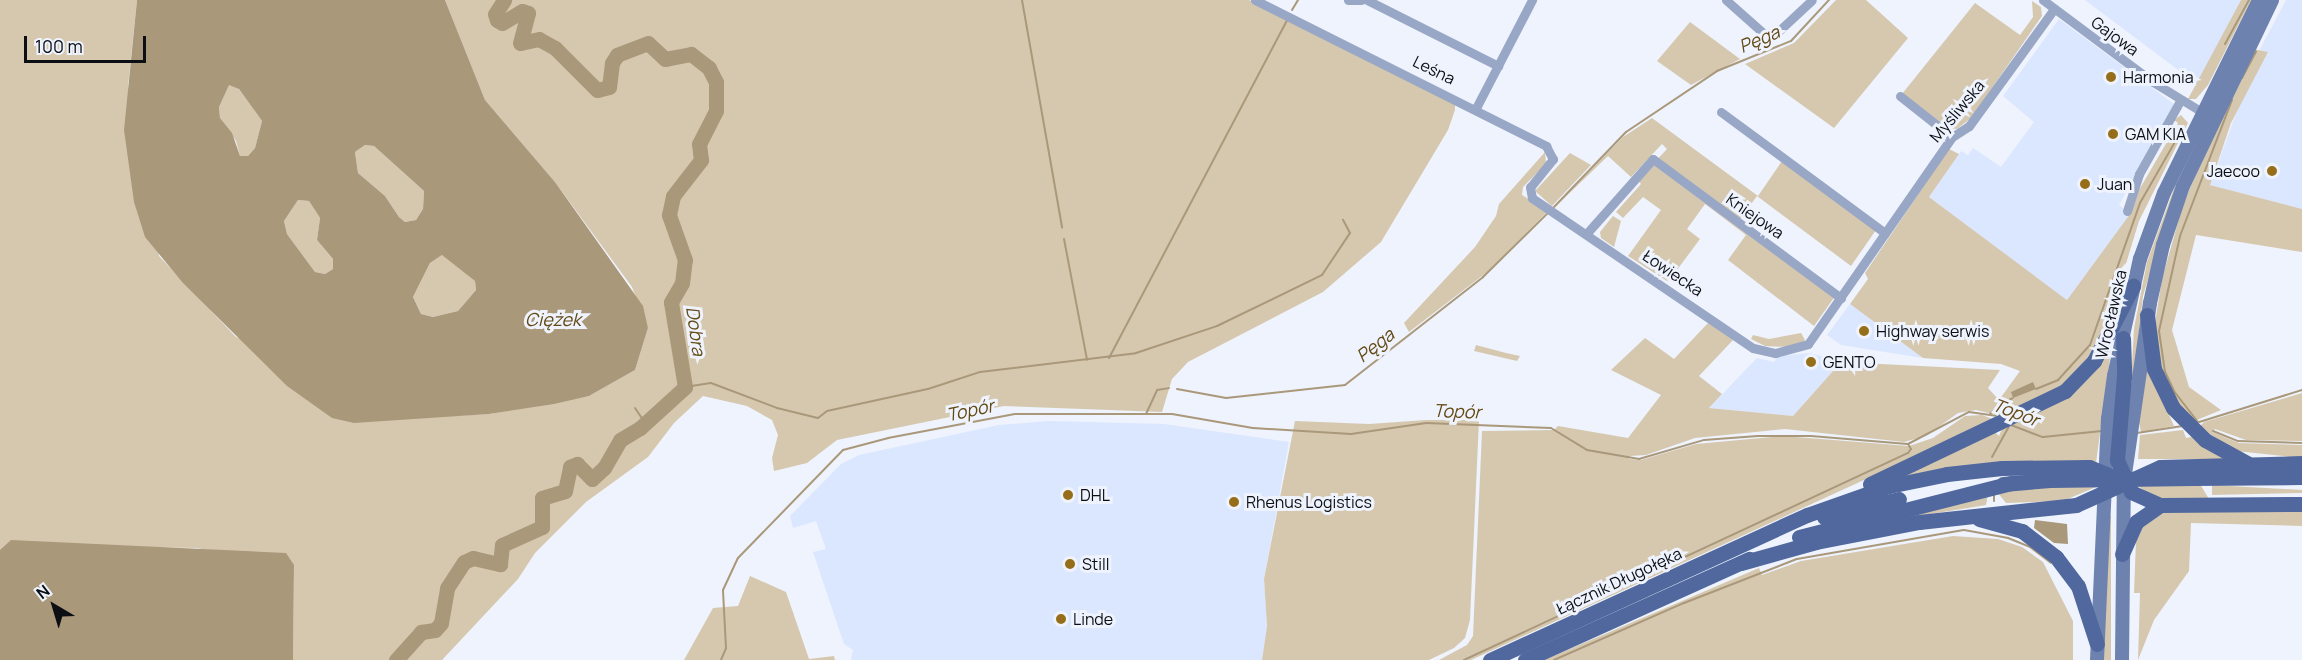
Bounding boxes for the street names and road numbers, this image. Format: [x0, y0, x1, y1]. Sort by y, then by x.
street label: Gajowa [2088, 12, 2142, 60]
street label: Leśna [1410, 52, 1458, 88]
street label: Myśliwska [1926, 76, 1988, 146]
street label: Kniejowa [1722, 189, 1788, 243]
street label: Łowiecka [1639, 246, 1707, 300]
street label: Wrocławska [2092, 268, 2130, 360]
street label: Łącznik Długołęka [1553, 544, 1685, 618]

